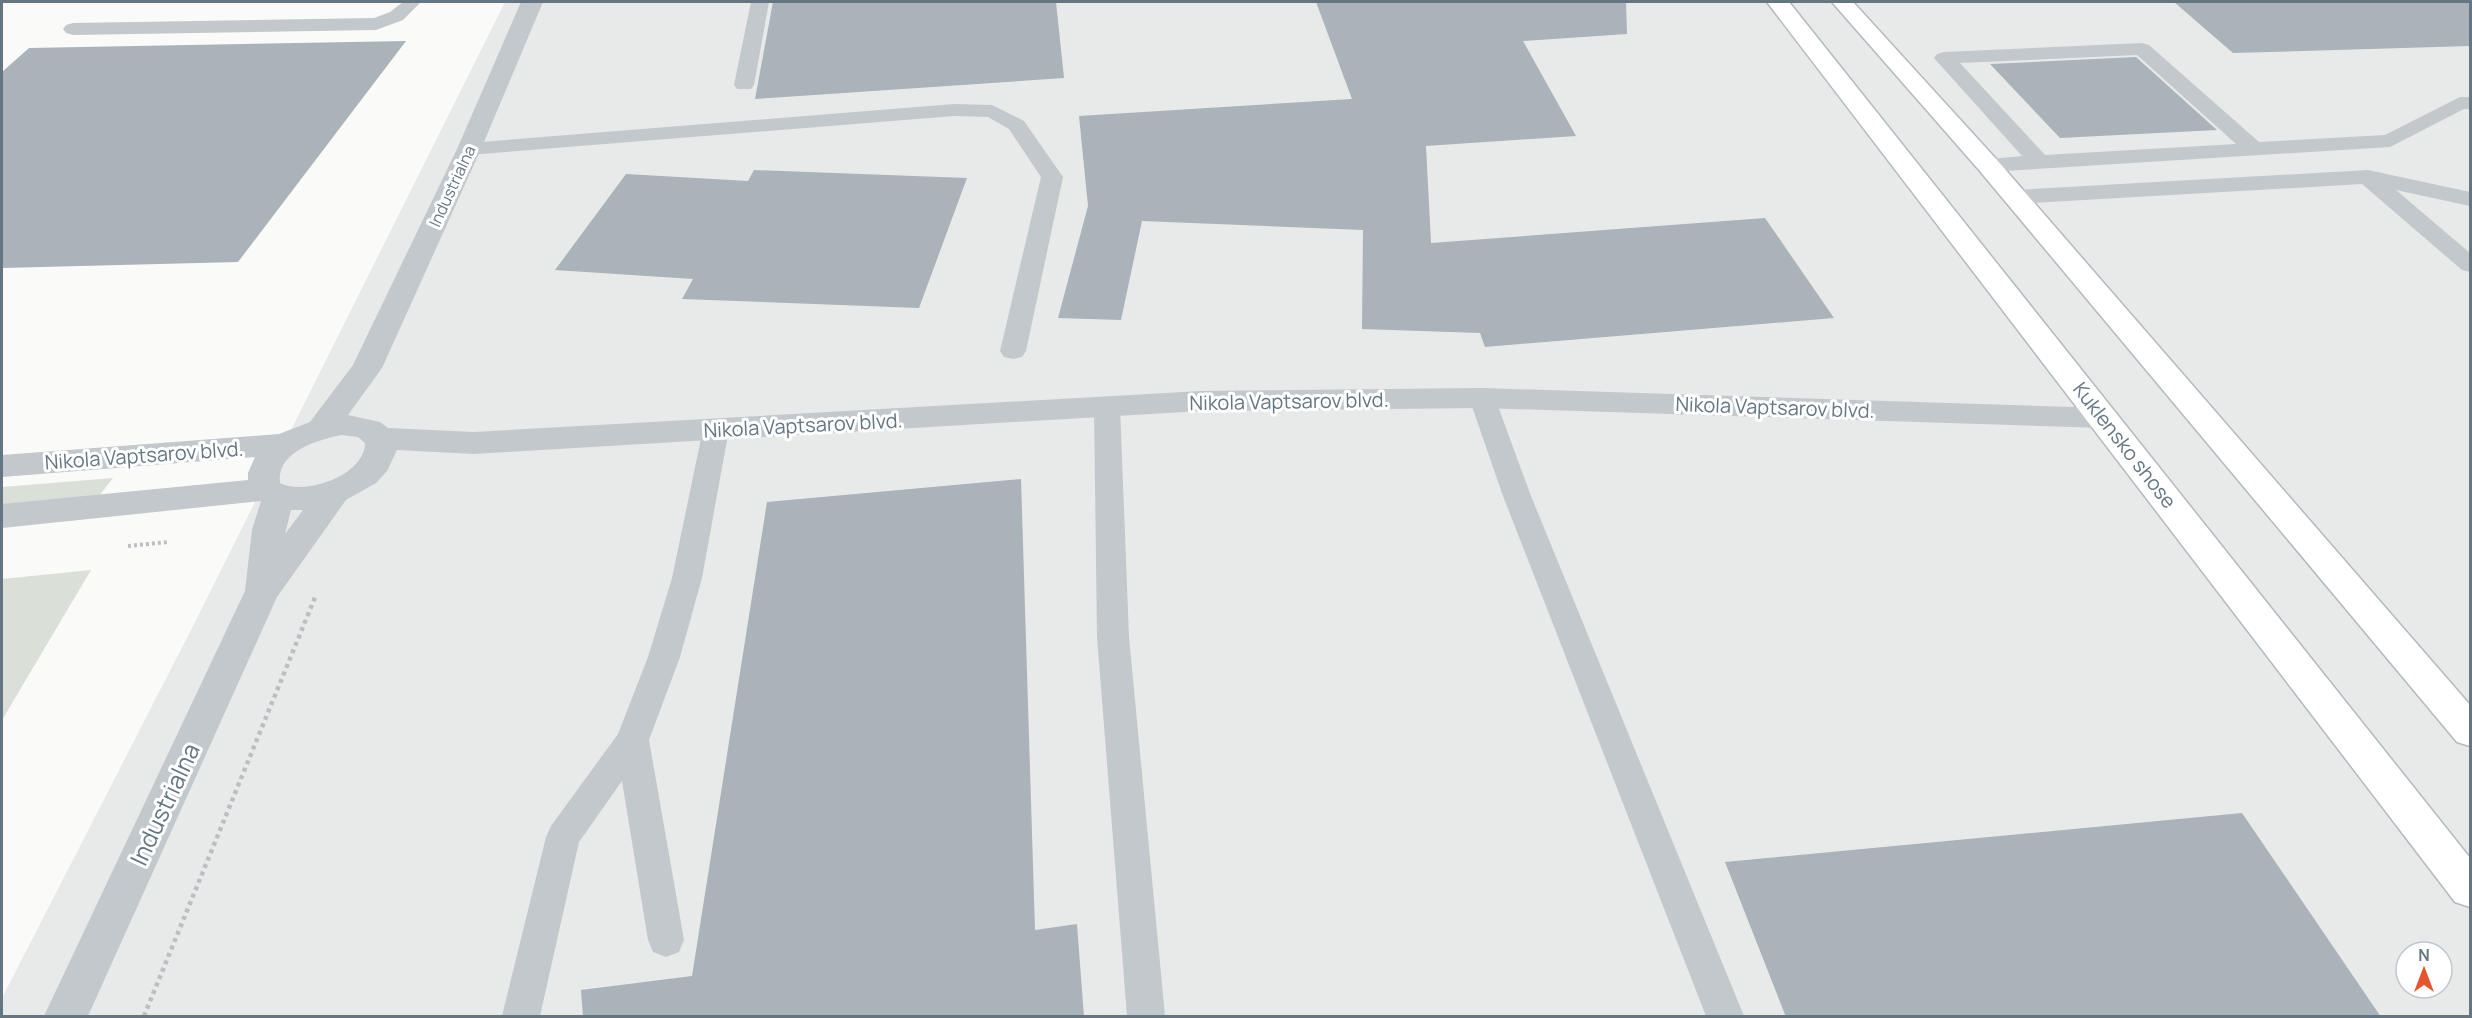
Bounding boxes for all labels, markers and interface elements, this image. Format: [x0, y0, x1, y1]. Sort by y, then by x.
street label: Industrialna [424, 142, 480, 230]
street label: Kuklensko shose [2067, 376, 2183, 514]
street label: Nikola Vaptsarov blvd. [1189, 386, 1389, 416]
street label: Nikola Vaptsarov blvd. [1675, 390, 1875, 424]
street label: Nikola Vaptsarov blvd. [703, 406, 903, 444]
street label: Nikola Vaptsarov blvd. [44, 435, 244, 475]
street label: Industrialna [121, 738, 207, 870]
north arrow [2394, 940, 2454, 1000]
text: N [2418, 944, 2430, 966]

